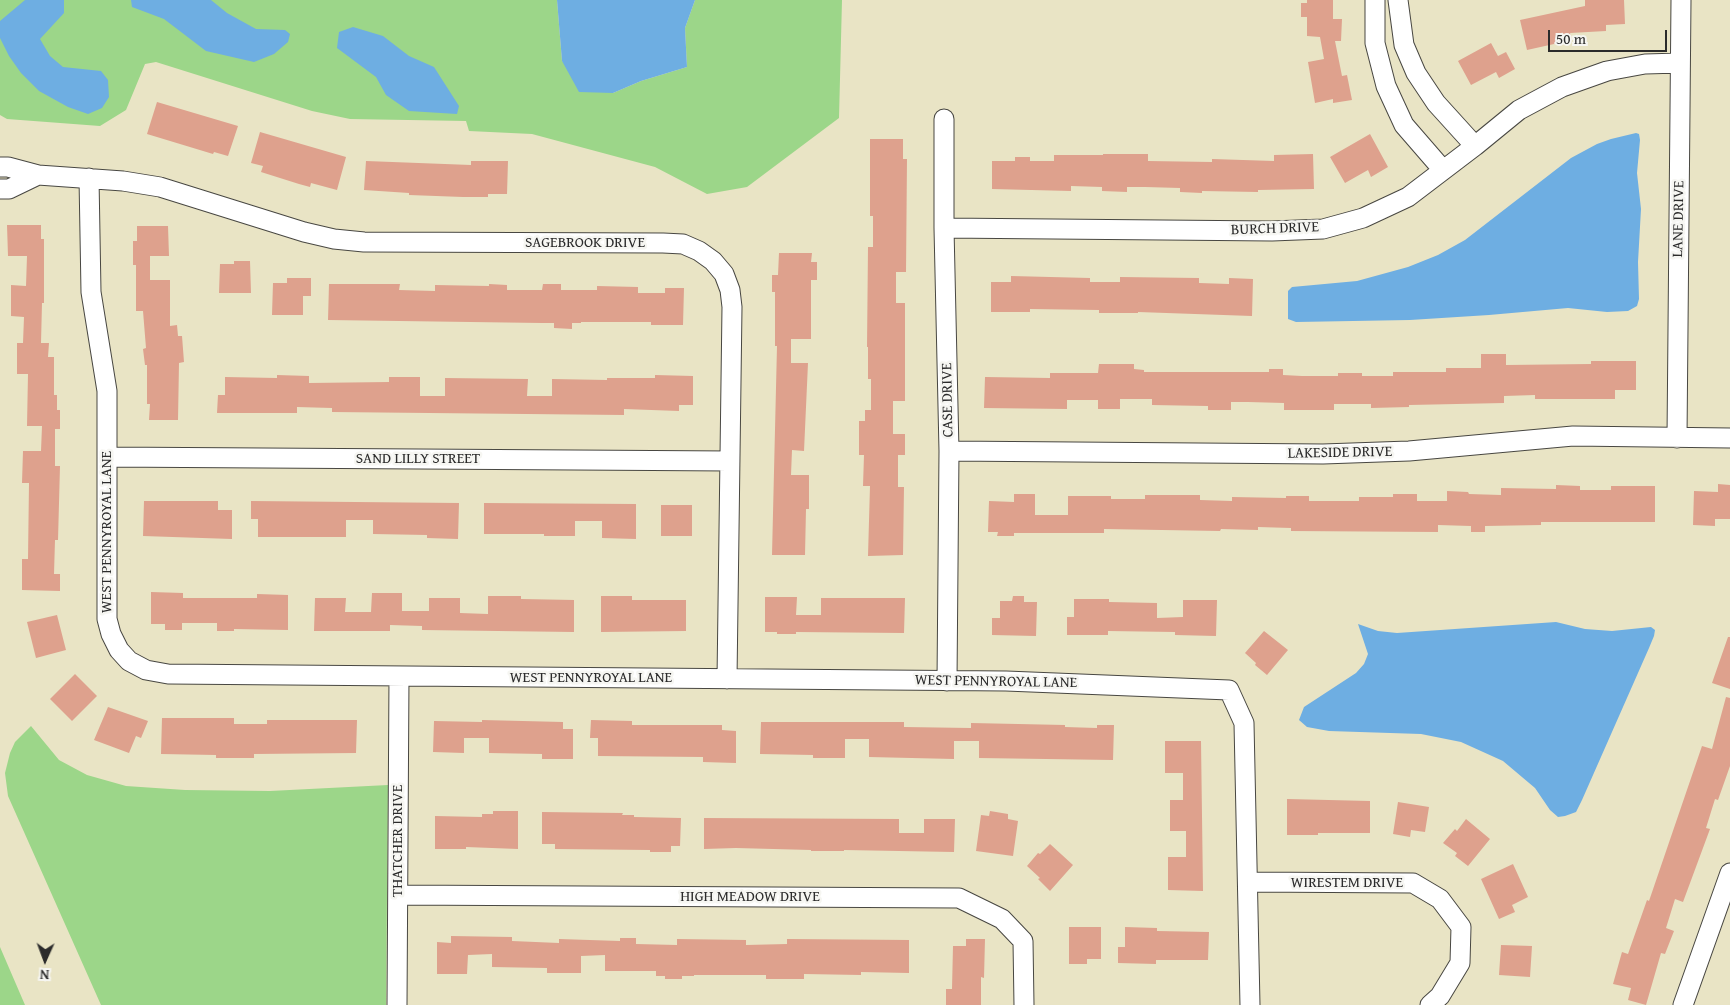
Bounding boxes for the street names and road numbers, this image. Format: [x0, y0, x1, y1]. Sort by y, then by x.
street label: LANE DRIVE [1669, 180, 1689, 258]
street label: BURCH DRIVE [1231, 218, 1319, 240]
street label: SAGEBROOK DRIVE [525, 234, 645, 252]
street label: CASE DRIVE [938, 362, 958, 438]
street label: LAKESIDE DRIVE [1288, 443, 1392, 463]
street label: SAND LILLY STREET [356, 450, 480, 468]
street label: WEST PENNYROYAL LANE [98, 451, 116, 613]
street label: WEST PENNYROYAL LANE [510, 669, 672, 687]
street label: WEST PENNYROYAL LANE [915, 672, 1077, 692]
street label: THATCHER DRIVE [389, 785, 407, 897]
street label: WIRESTEM DRIVE [1291, 874, 1403, 892]
street label: HIGH MEADOW DRIVE [680, 888, 820, 906]

